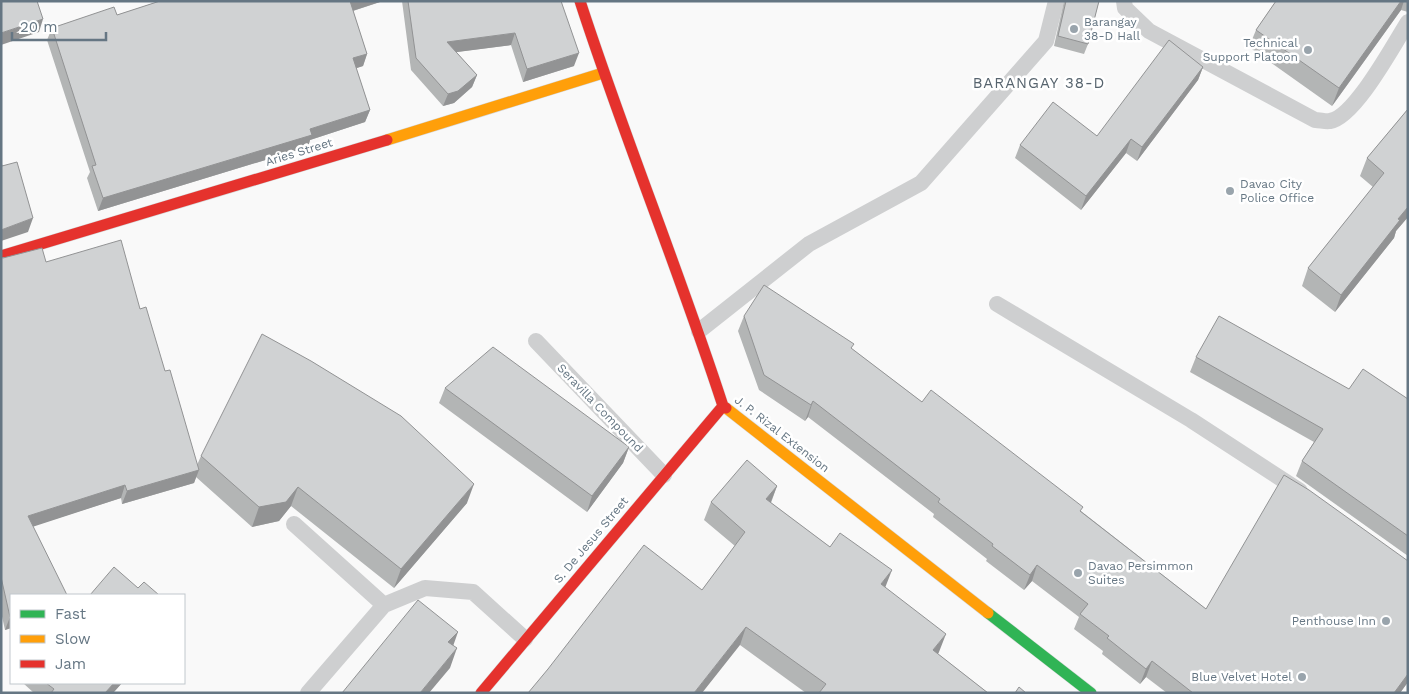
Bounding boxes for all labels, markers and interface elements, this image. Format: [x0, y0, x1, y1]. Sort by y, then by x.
scale bar [12, 10, 106, 42]
place label: Barangay 38-D Hall [1084, 15, 1140, 43]
text: 20 m [20, 18, 58, 36]
marker: Barangay 38-D Hall [1068, 23, 1080, 35]
place label: Technical Support Platoon [1203, 36, 1298, 64]
marker: Technical Support Platoon [1302, 44, 1314, 56]
district label: BARANGAY 38-D [973, 74, 1105, 92]
street label: Aries Street [264, 135, 334, 169]
place label: Davao City Police Office [1240, 177, 1314, 205]
marker: Davao City Police Office [1224, 185, 1236, 197]
street label: Seravilla Compound [554, 361, 646, 455]
street label: J. P. Rizal Extension [732, 393, 832, 475]
street label: S. De Jesus Street [551, 494, 631, 586]
place label: Davao Persimmon Suites [1088, 559, 1193, 587]
marker: Davao Persimmon Suites [1072, 567, 1084, 579]
legend [10, 594, 185, 684]
text: Fast [55, 605, 87, 623]
place label: Penthouse Inn [1292, 614, 1376, 628]
marker: Penthouse Inn [1380, 615, 1392, 627]
text: Slow [55, 630, 91, 648]
text: Jam [55, 655, 86, 673]
place label: Blue Velvet Hotel [1191, 670, 1292, 684]
marker: Blue Velvet Hotel [1296, 671, 1308, 683]

